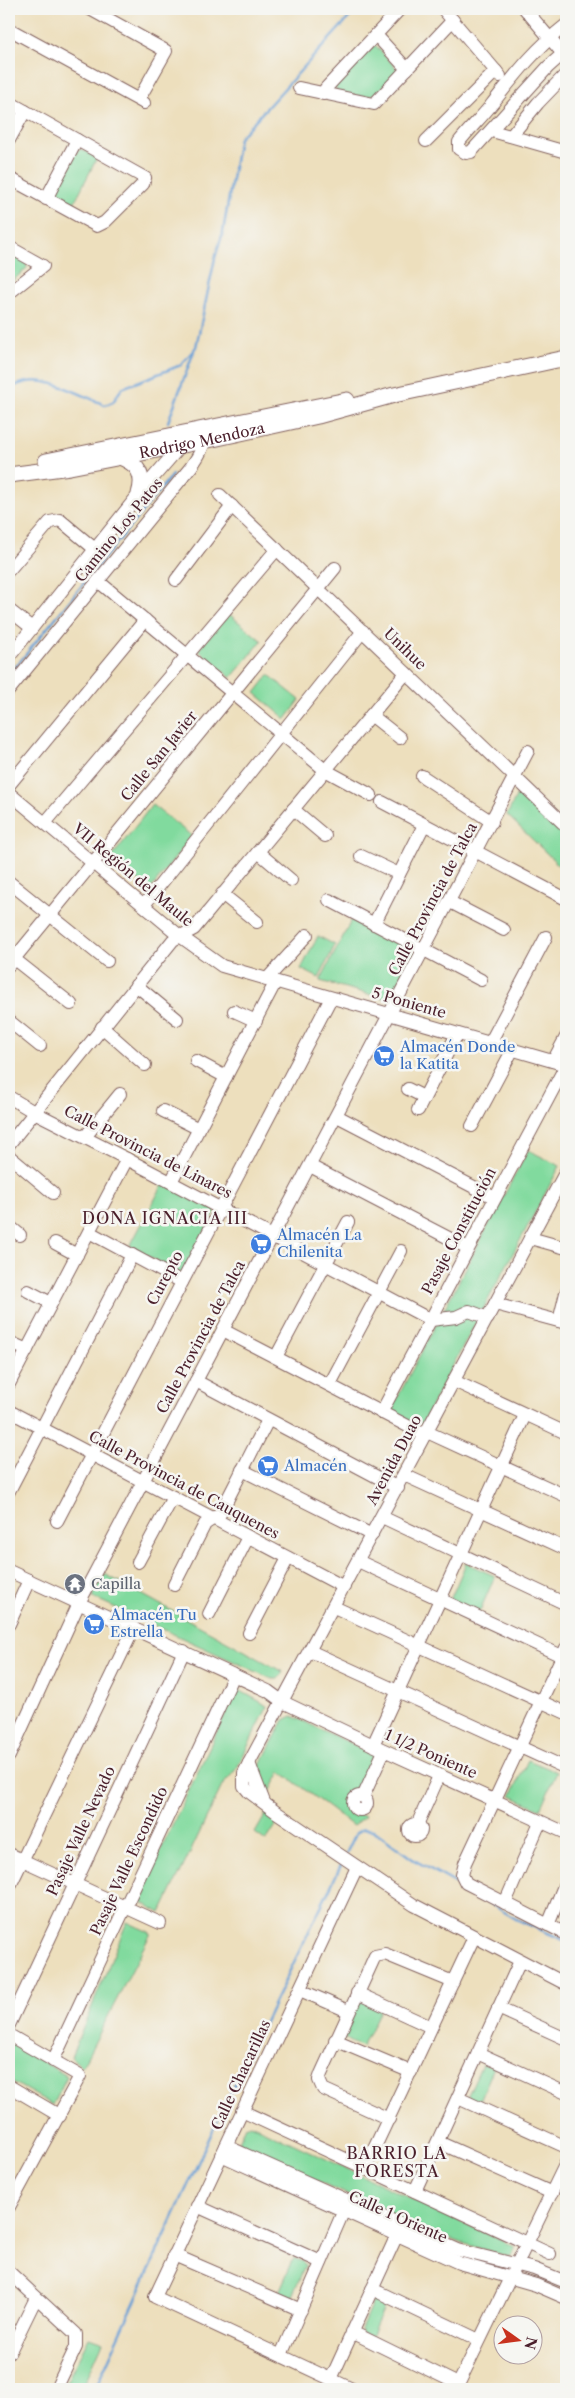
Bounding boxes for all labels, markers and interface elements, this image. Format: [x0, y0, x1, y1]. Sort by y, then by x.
street label: Rodrigo Mendoza [137, 418, 266, 462]
street label: Camino Los Patos [71, 474, 167, 586]
street label: Unihue [380, 624, 431, 674]
street label: Calle San Javier [116, 706, 201, 805]
street label: VII Región del Maule [68, 818, 197, 931]
street label: Calle Provincia de Talca [384, 819, 481, 979]
street label: 5 Poniente [370, 983, 448, 1022]
place label: Almacén Donde la Katita [399, 1037, 515, 1073]
supermarket icon: Almacén Donde la Katita [372, 1044, 396, 1068]
street label: Calle Provincia de Linares [61, 1101, 235, 1202]
street label: Pasaje Constitución [417, 1164, 500, 1297]
district label: DONA IGNACIA III [82, 1208, 248, 1228]
place label: Almacén La Chilenita [276, 1225, 362, 1261]
supermarket icon: Almacén La Chilenita [249, 1232, 273, 1256]
street label: Curepto [142, 1247, 187, 1308]
street label: Calle Provincia de Talca [152, 1257, 249, 1417]
street label: Avenida Duao [361, 1411, 425, 1509]
street label: Calle Provincia de Cauquenes [86, 1426, 283, 1543]
supermarket icon: Almacén [256, 1454, 280, 1478]
place label: Almacén [283, 1456, 348, 1475]
temple icon: Capilla [63, 1572, 87, 1596]
place label: Capilla [91, 1574, 141, 1593]
place label: Almacén Tu Estrella [109, 1605, 197, 1641]
supermarket icon: Almacén Tu Estrella [82, 1612, 106, 1636]
street label: 1 1/2 Poniente [382, 1725, 480, 1782]
street label: Pasaje Valle Nevado [42, 1763, 119, 1899]
street label: Pasaje Valle Escondido [86, 1783, 171, 1938]
street label: Calle Chacarillas [207, 2017, 274, 2133]
district label: BARRIO LA FORESTA [347, 2143, 448, 2181]
street label: Calle 1 Oriente [346, 2186, 450, 2247]
north arrow [492, 2316, 542, 2366]
text: N [520, 2335, 541, 2351]

